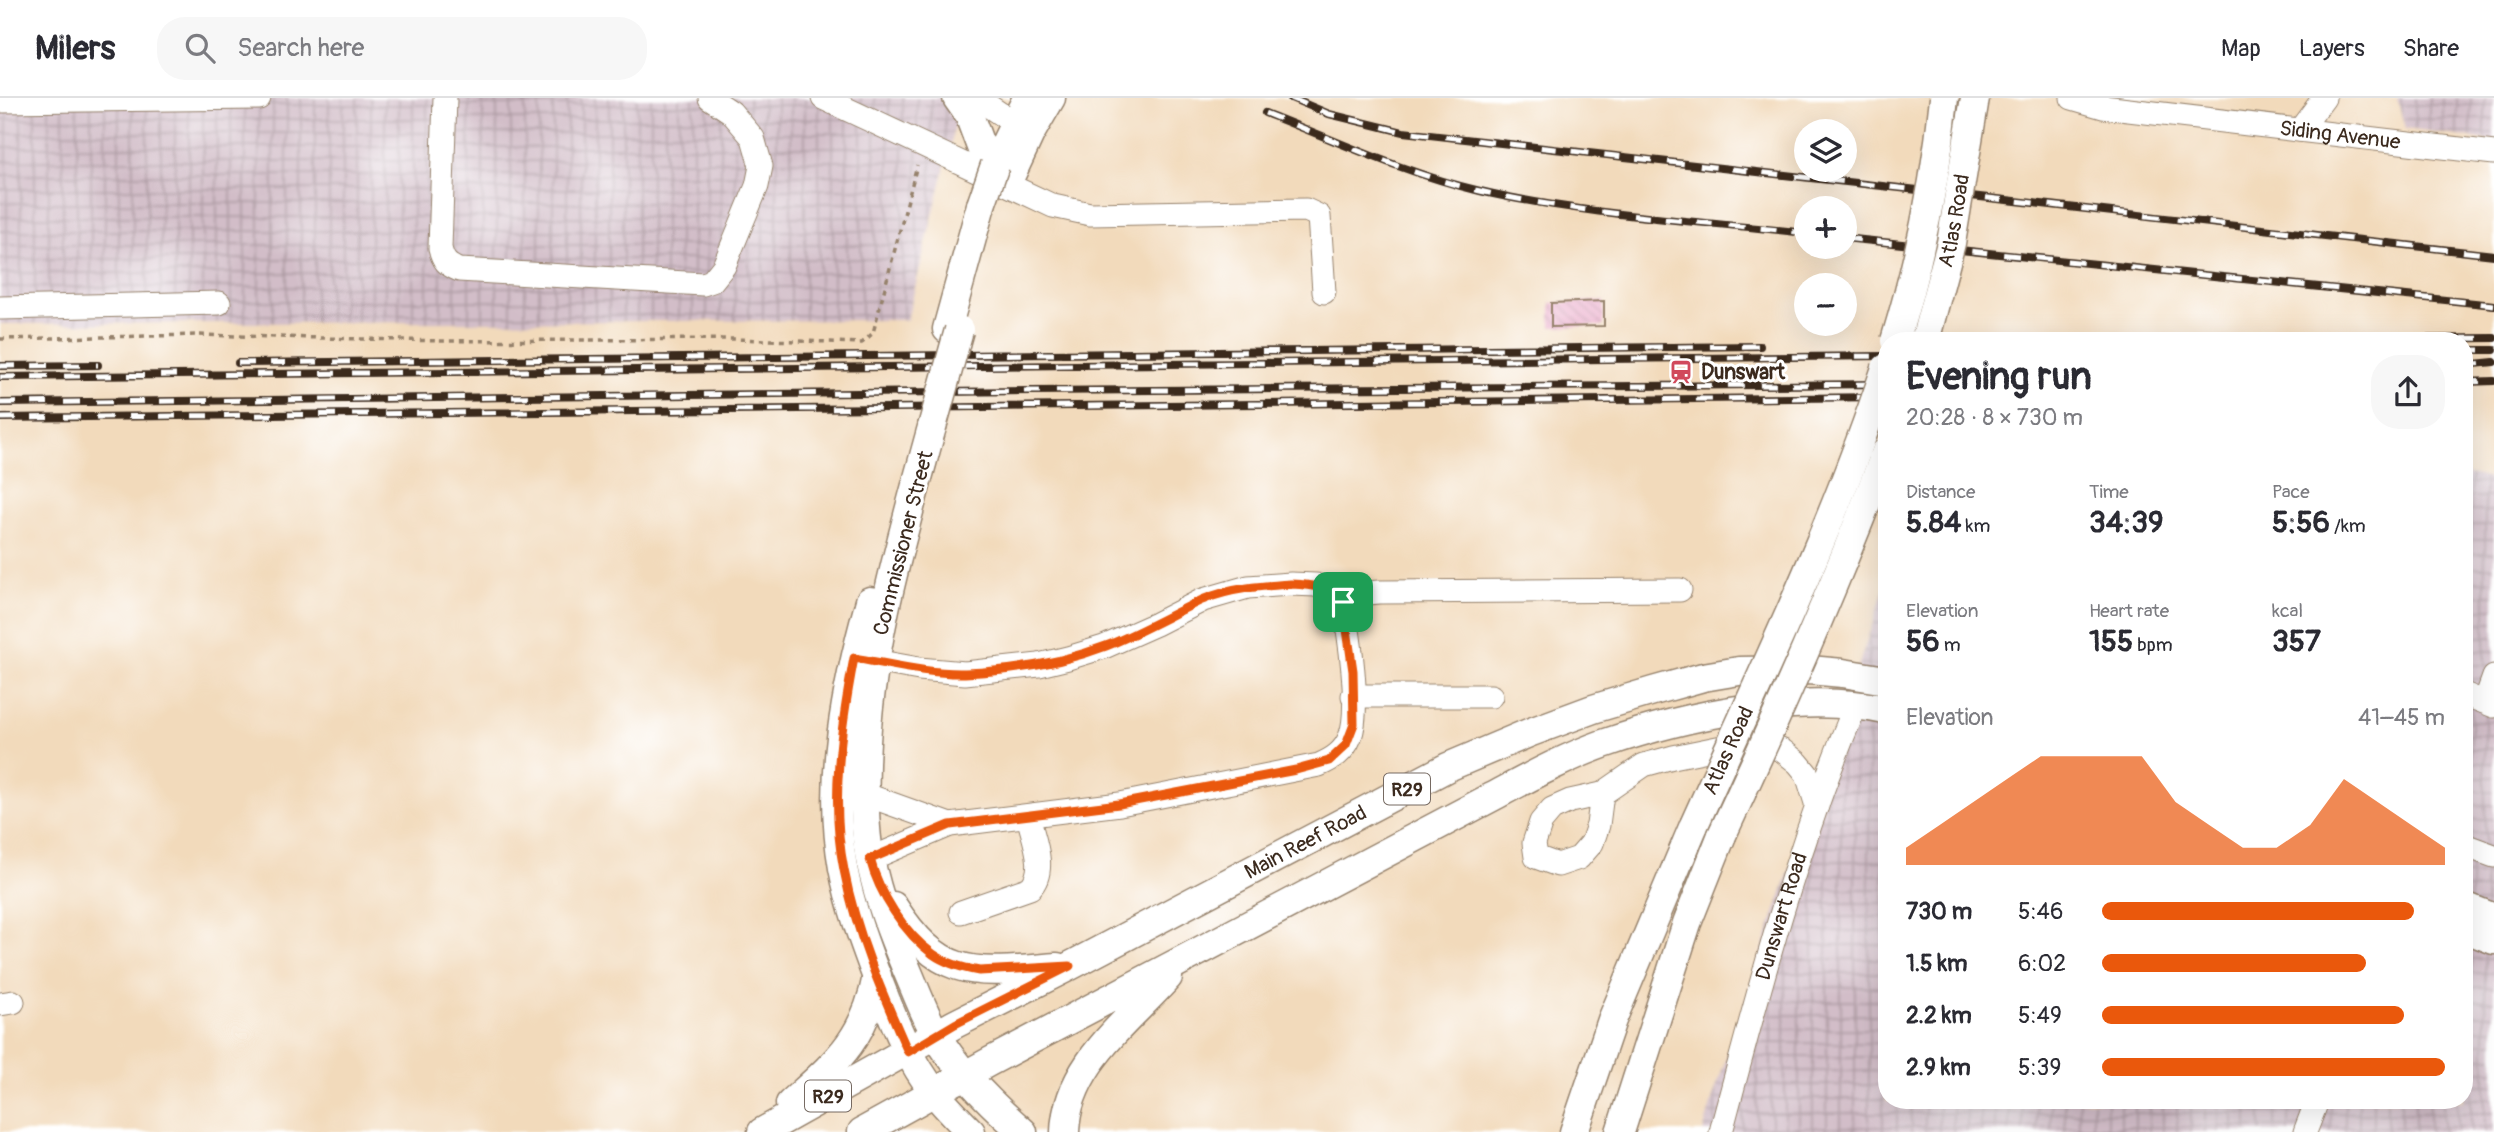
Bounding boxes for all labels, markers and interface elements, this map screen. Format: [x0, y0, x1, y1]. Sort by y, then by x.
search box [157, 17, 647, 80]
text: Milers [35, 28, 115, 69]
icon: search [181, 29, 219, 67]
text: Search here [237, 32, 364, 64]
text: Map [2221, 34, 2261, 63]
text: Layers [2299, 34, 2365, 63]
text: Share [2403, 34, 2459, 63]
street label: Siding Avenue [2278, 115, 2403, 156]
map controls [1794, 119, 1857, 336]
button: layers [1794, 119, 1857, 182]
street label: Atlas Road [1932, 172, 1976, 270]
button: + [1794, 196, 1857, 259]
button: − [1794, 273, 1857, 336]
text: Evening run [1906, 353, 2092, 401]
button: share [2371, 355, 2445, 429]
station icon: Dunswart [1667, 358, 1695, 386]
place label: Dunswart [1701, 359, 1786, 386]
text: 20:28 · 8 × 730 m [1906, 403, 2083, 432]
street label: Commissioner Street [867, 447, 940, 638]
text: Distance [1906, 480, 1975, 504]
text: Time [2089, 480, 2129, 504]
text: Pace [2272, 480, 2310, 504]
text: 5.84 [1906, 504, 1961, 541]
text: 34:39 [2089, 504, 2163, 541]
text: 5:56 [2272, 504, 2330, 541]
text: km [1961, 514, 1990, 538]
text: /km [2330, 514, 2366, 538]
pin [1313, 572, 1373, 632]
icon: arrive [1324, 583, 1362, 621]
text: Elevation [1906, 599, 1978, 623]
text: Heart rate [2089, 599, 2169, 623]
text: kcal [2272, 599, 2303, 623]
text: 56 [1906, 623, 1940, 660]
text: 155 [2089, 623, 2133, 660]
text: 357 [2272, 623, 2321, 660]
text: m [1940, 633, 1961, 657]
text: bpm [2133, 633, 2173, 657]
street label: Atlas Road [1697, 702, 1760, 799]
text: Elevation [1906, 703, 1994, 732]
text: 41–45 m [2358, 703, 2445, 732]
road number: R29 [1384, 774, 1430, 804]
street label: Main Reef Road [1240, 799, 1371, 886]
street label: Dunswart Road [1750, 849, 1814, 983]
text: 730 m [1906, 897, 1972, 926]
text: 5:46 [2018, 897, 2063, 926]
text: 1.5 km [1906, 949, 1968, 978]
text: 6:02 [2018, 949, 2066, 978]
text: 2.2 km [1906, 1001, 1972, 1030]
text: 5:49 [2018, 1001, 2062, 1030]
text: 2.9 km [1906, 1053, 1971, 1082]
text: 5:39 [2018, 1053, 2061, 1082]
road number: R29 [805, 1080, 851, 1112]

